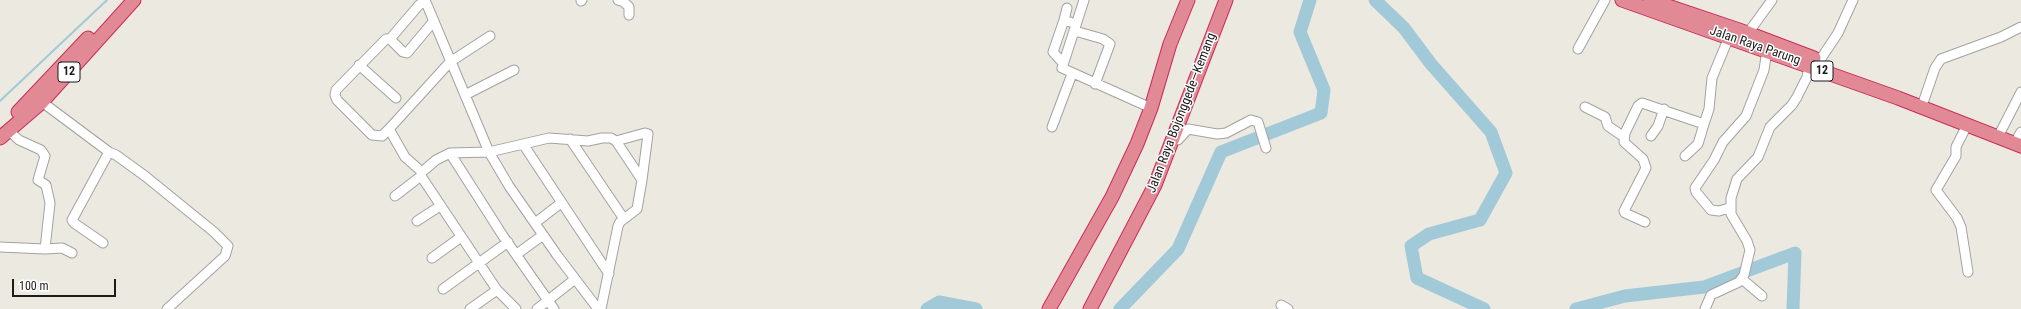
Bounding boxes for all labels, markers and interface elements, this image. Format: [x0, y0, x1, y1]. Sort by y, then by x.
street label: Jalan Raya Parung [1708, 23, 1802, 69]
street label: Jalan Raya Bojonggede—Kemang [1144, 31, 1220, 195]
road number: 12 [1811, 61, 1833, 81]
road number: 12 [58, 62, 80, 82]
scale bar [14, 271, 118, 297]
text: 100 m [19, 279, 49, 293]

